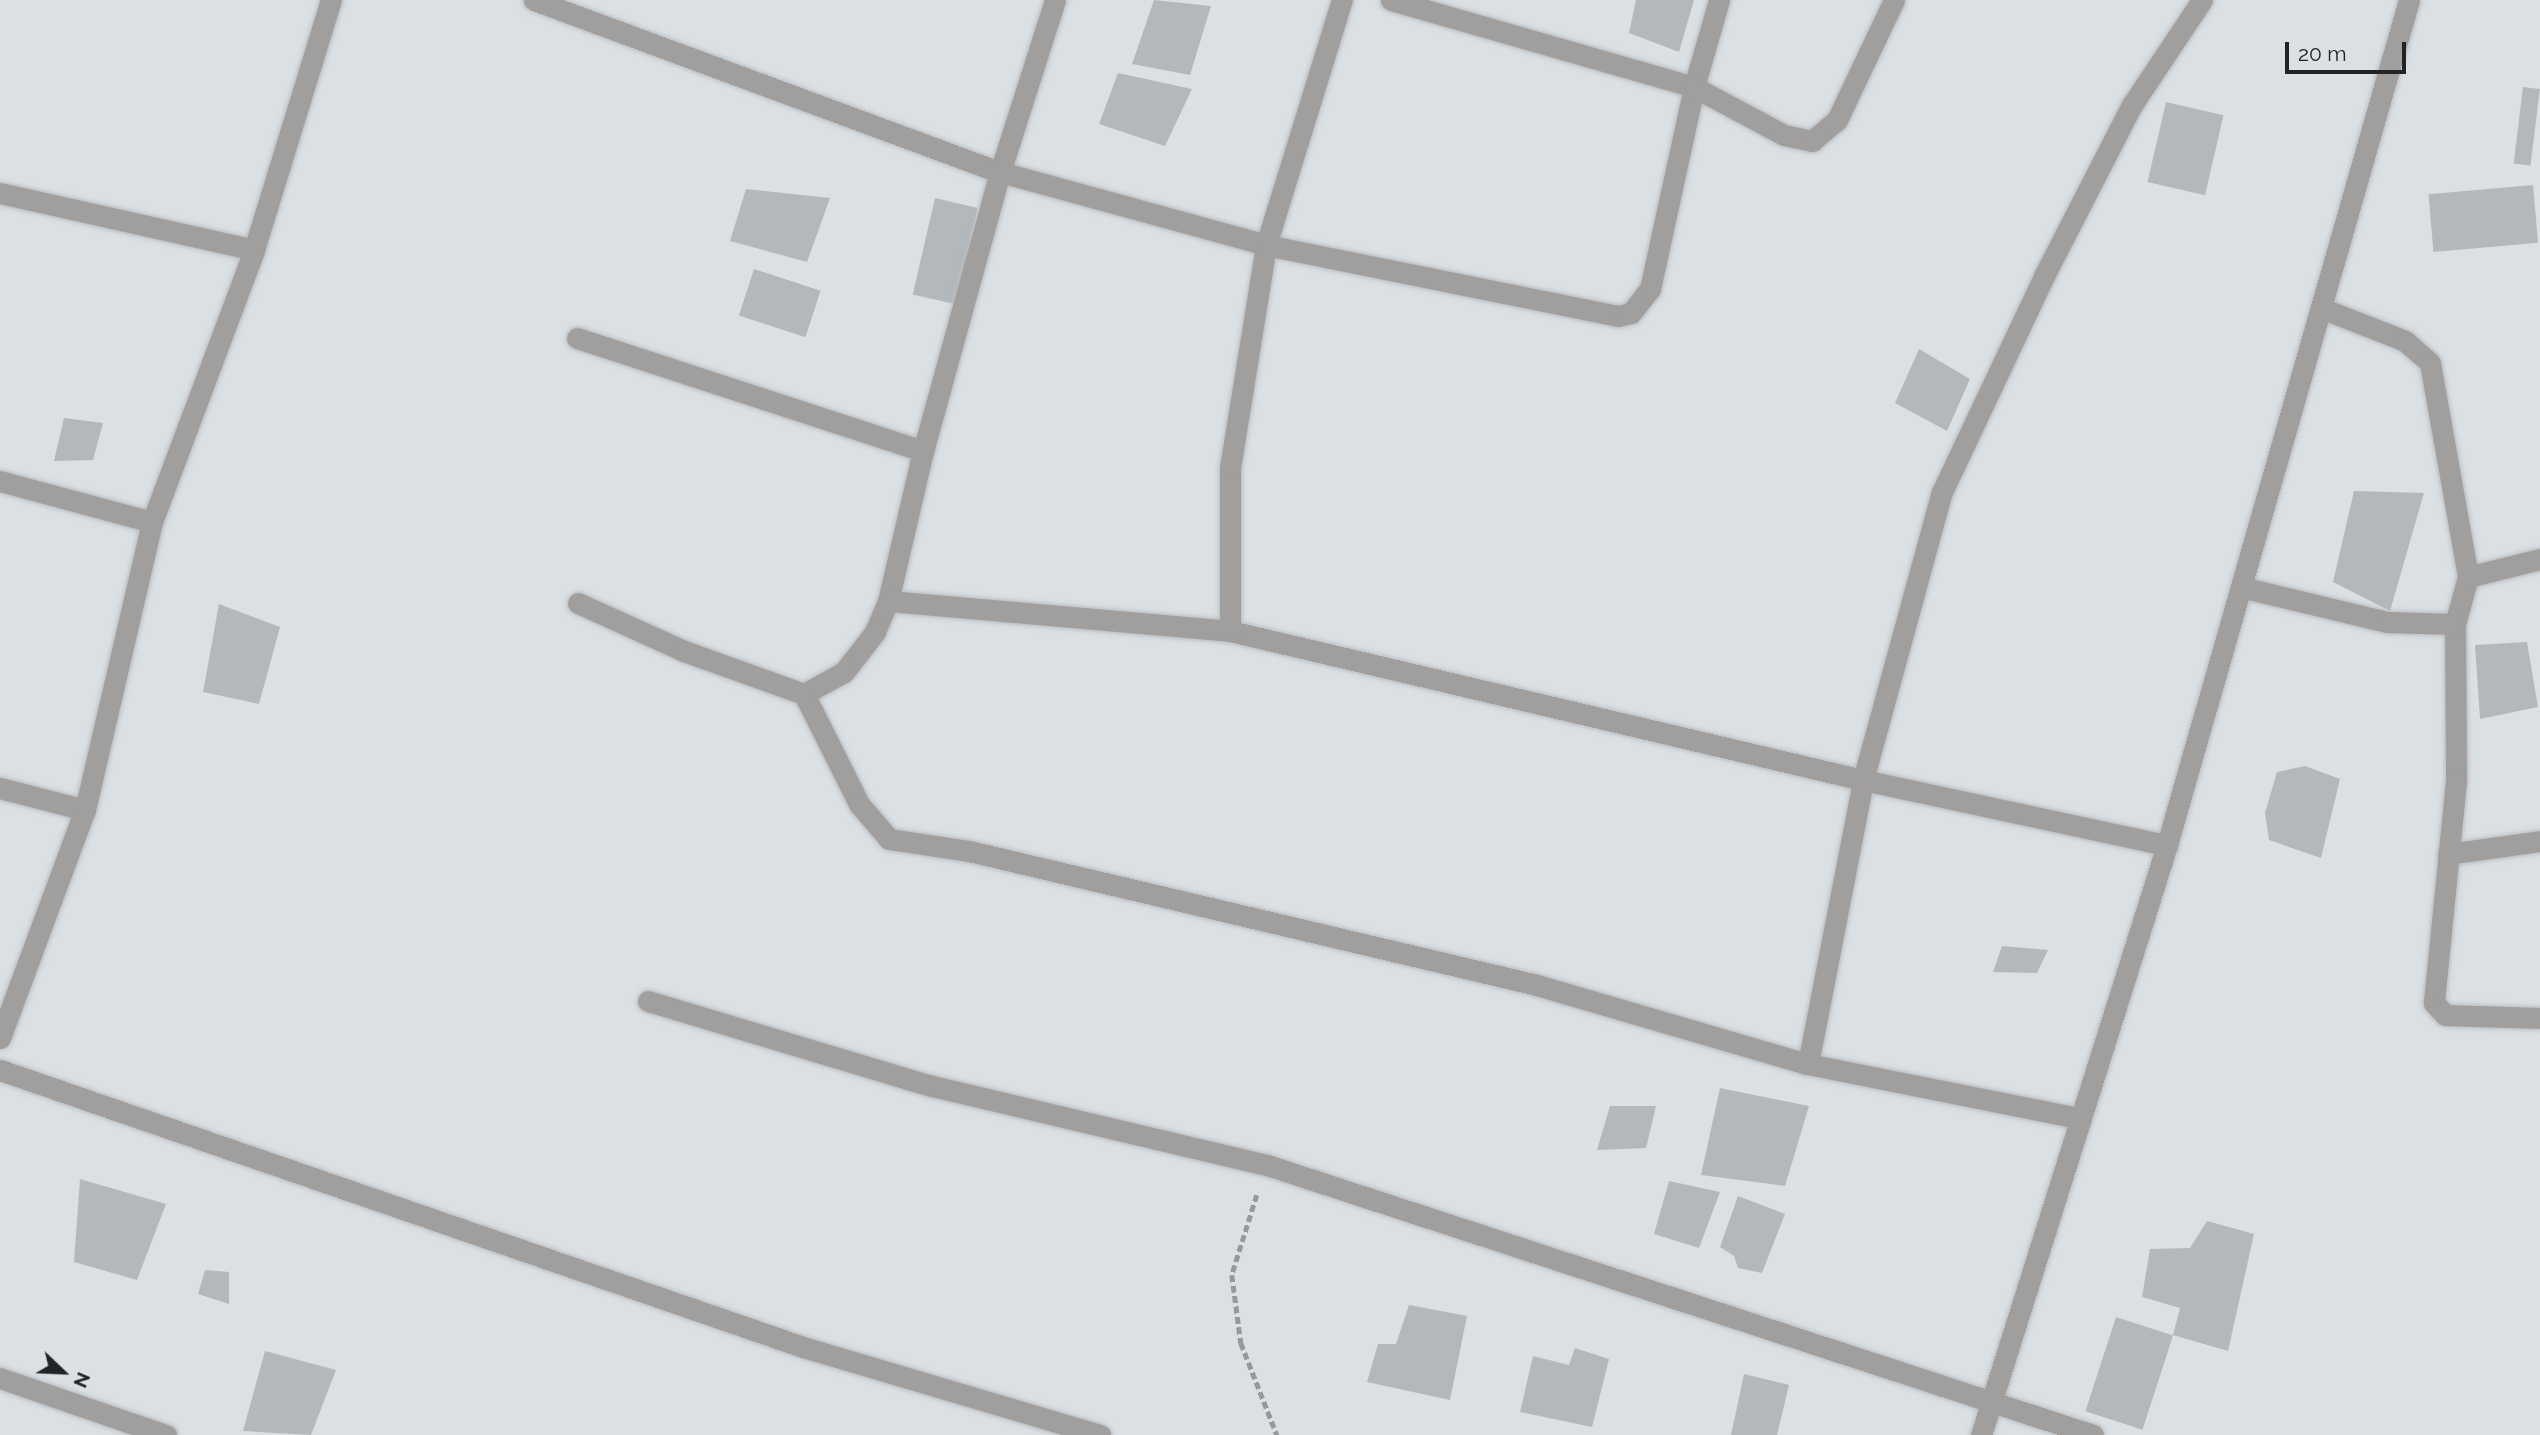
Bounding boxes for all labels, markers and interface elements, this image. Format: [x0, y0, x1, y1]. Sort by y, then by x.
scale bar [2288, 28, 2409, 72]
text: 20 m [2298, 41, 2346, 66]
north arrow [28, 1337, 98, 1407]
text: N [69, 1369, 95, 1391]

